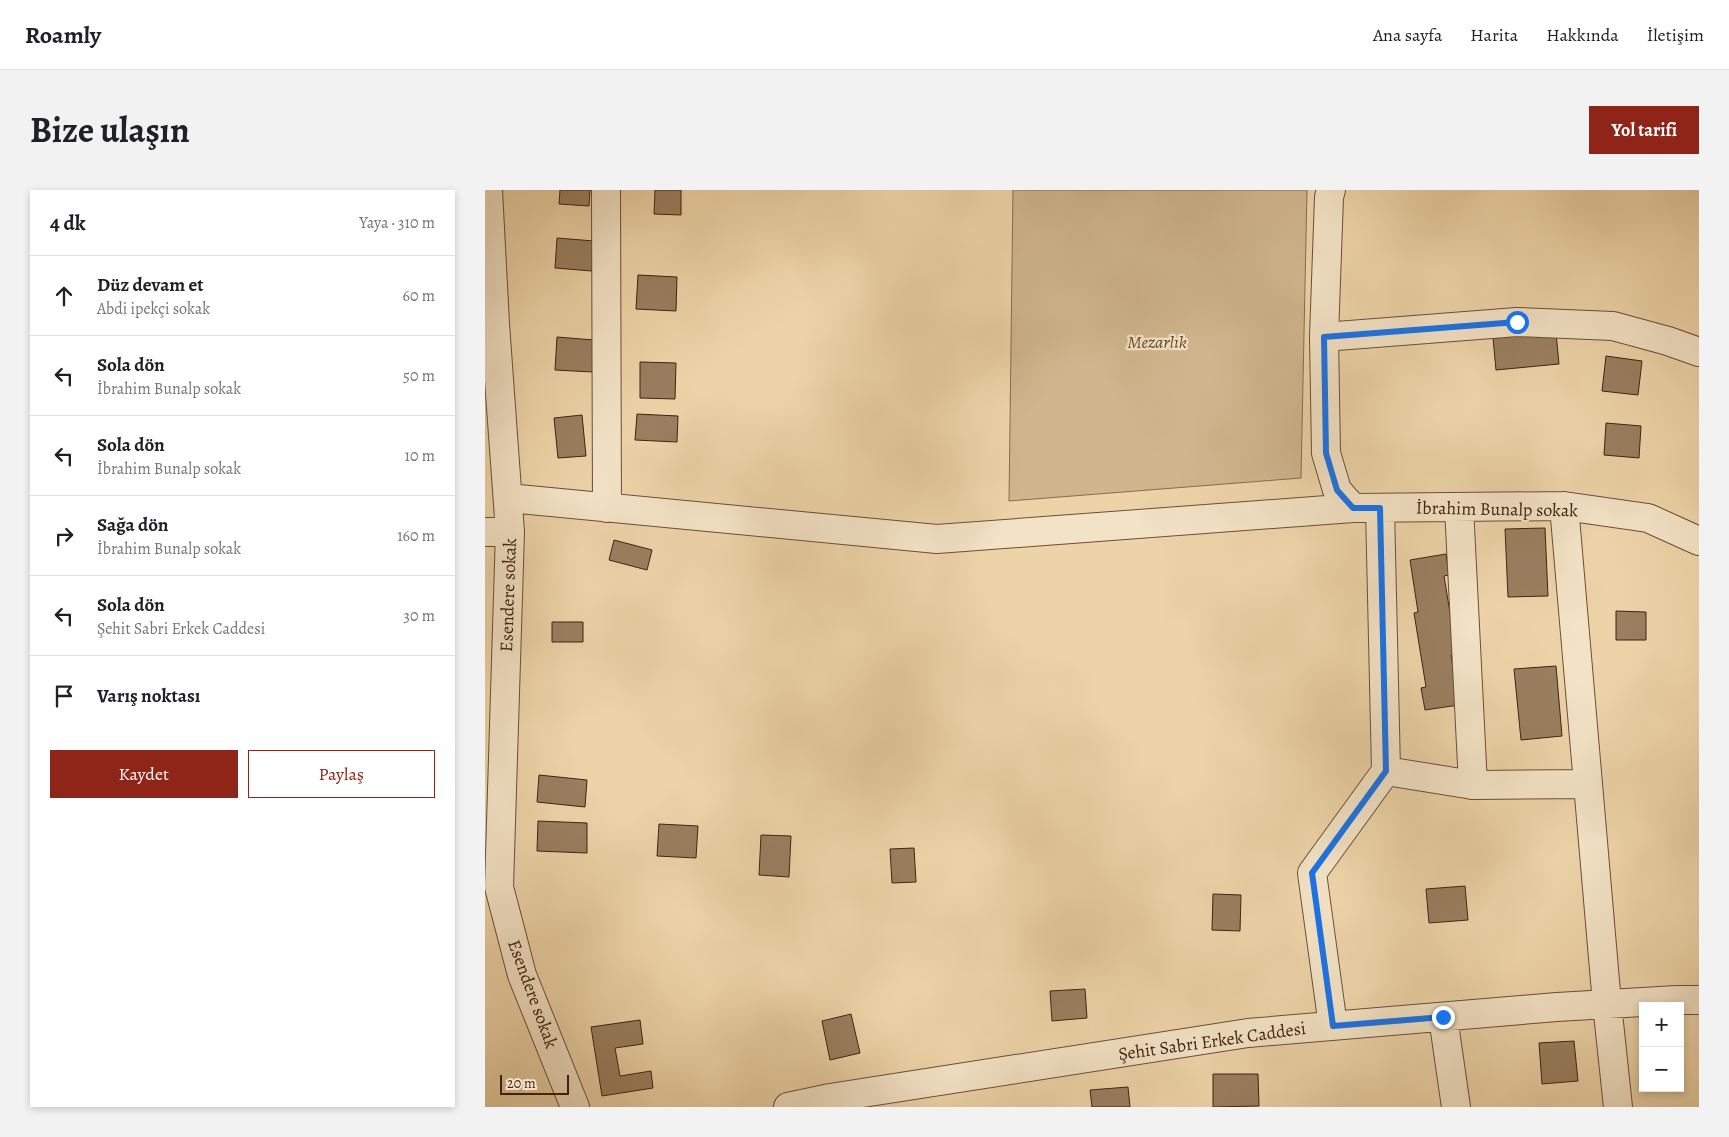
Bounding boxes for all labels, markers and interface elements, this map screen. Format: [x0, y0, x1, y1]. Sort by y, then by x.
text: Roamly [25, 19, 101, 51]
text: Ana sayfa [1373, 23, 1442, 47]
text: Harita [1470, 23, 1518, 47]
text: Hakkında [1546, 23, 1619, 47]
text: İletişim [1647, 23, 1704, 47]
text: Bize ulaşın [30, 106, 190, 154]
button: Yol tarifi [1589, 106, 1699, 154]
text: 4 dk [50, 209, 86, 237]
text: Yaya · 310 m [359, 212, 435, 234]
text: Düz devam et [97, 272, 204, 298]
icon: ahead [50, 282, 78, 310]
text: 60 m [403, 285, 435, 307]
text: Abdi ipekçi sokak [97, 298, 210, 320]
route start [1506, 311, 1529, 334]
park label: Mezarlık [1127, 330, 1187, 354]
text: Sola dön [97, 352, 165, 378]
icon: left [50, 362, 78, 390]
text: 50 m [403, 365, 435, 387]
text: İbrahim Bunalp sokak [97, 378, 241, 400]
text: Sola dön [97, 432, 165, 458]
icon: left [50, 442, 78, 470]
text: 10 m [405, 445, 435, 467]
text: İbrahim Bunalp sokak [97, 458, 241, 480]
street label: İbrahim Bunalp sokak [1416, 496, 1578, 522]
text: Sağa dön [97, 512, 169, 538]
icon: right [50, 522, 78, 550]
text: 160 m [397, 525, 435, 547]
text: İbrahim Bunalp sokak [97, 538, 241, 560]
street label: Esendere sokak [494, 538, 522, 652]
text: Sola dön [97, 592, 165, 618]
icon: left [50, 602, 78, 630]
text: 30 m [403, 605, 435, 627]
text: Şehit Sabri Erkek Caddesi [97, 618, 265, 640]
icon: arrive [50, 682, 78, 710]
text: Varış noktası [97, 683, 200, 709]
button: Kaydet [50, 750, 238, 798]
button: Paylaş [248, 750, 435, 798]
street label: Esendere sokak [502, 936, 564, 1052]
map controls [1639, 1002, 1684, 1092]
button: + [1639, 1002, 1684, 1047]
route end [1432, 1006, 1455, 1029]
street label: Şehit Sabri Erkek Caddesi [1117, 1016, 1307, 1066]
button: − [1639, 1047, 1684, 1092]
scale bar [500, 1072, 569, 1095]
text: 20 m [507, 1074, 536, 1093]

